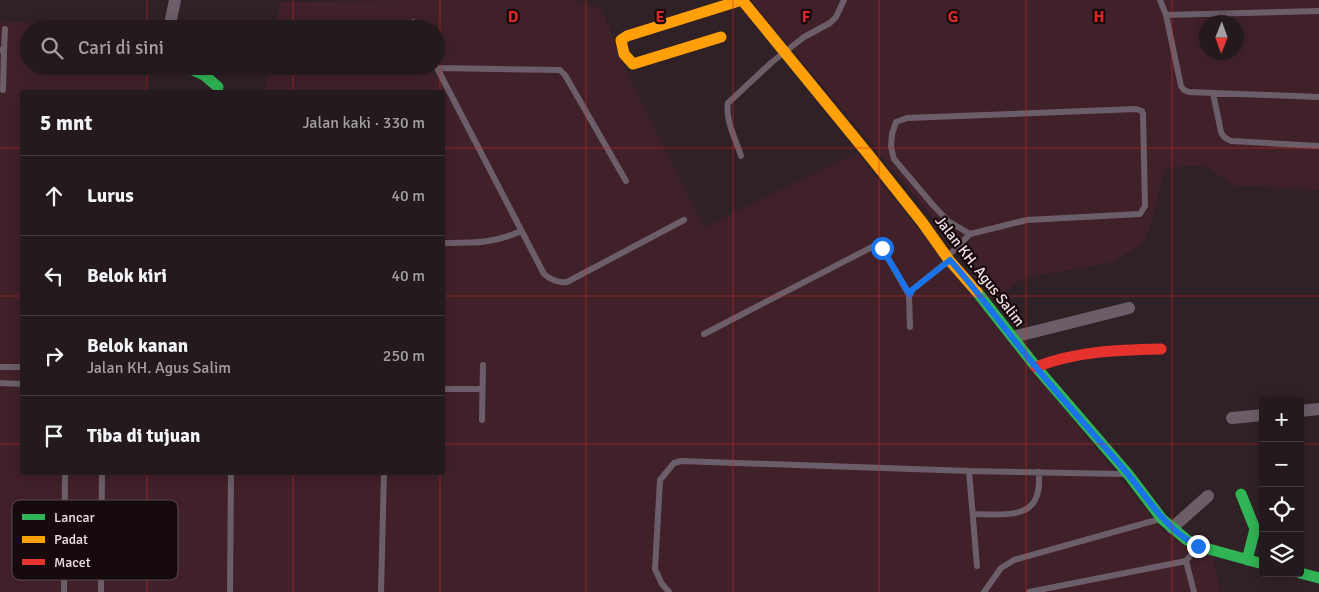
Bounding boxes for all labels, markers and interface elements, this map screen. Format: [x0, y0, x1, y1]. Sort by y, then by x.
text: D [508, 7, 519, 27]
text: E [655, 7, 665, 27]
text: F [802, 7, 811, 27]
text: G [948, 7, 958, 27]
text: H [1094, 7, 1104, 27]
north arrow [1199, 15, 1244, 60]
search box [20, 20, 445, 75]
icon: search [38, 34, 66, 62]
text: Cari di sini [78, 36, 164, 60]
text: 5 mnt [40, 110, 92, 136]
text: Jalan kaki · 330 m [303, 113, 425, 133]
icon: ahead [40, 182, 68, 210]
text: Lurus [87, 184, 134, 208]
text: 40 m [391, 186, 425, 206]
street label: Jalan KH. Agus Salim [931, 212, 1029, 330]
route start [871, 237, 894, 260]
icon: left [40, 262, 68, 290]
text: Belok kiri [87, 264, 167, 288]
text: 40 m [391, 266, 425, 286]
text: Belok kanan [87, 334, 188, 358]
icon: right [40, 342, 68, 370]
text: 250 m [383, 346, 425, 366]
text: Jalan KH. Agus Salim [87, 358, 231, 378]
map controls [1259, 397, 1304, 577]
button: + [1259, 397, 1304, 442]
icon: arrive [40, 422, 68, 450]
text: Tiba di tujuan [87, 424, 200, 448]
button: − [1259, 442, 1304, 487]
button: locate [1259, 487, 1304, 532]
legend [12, 500, 178, 580]
text: Lancar [54, 509, 96, 526]
text: Padat [54, 531, 88, 548]
button: layers [1259, 532, 1304, 577]
route end [1187, 535, 1210, 558]
text: Macet [54, 554, 91, 571]

